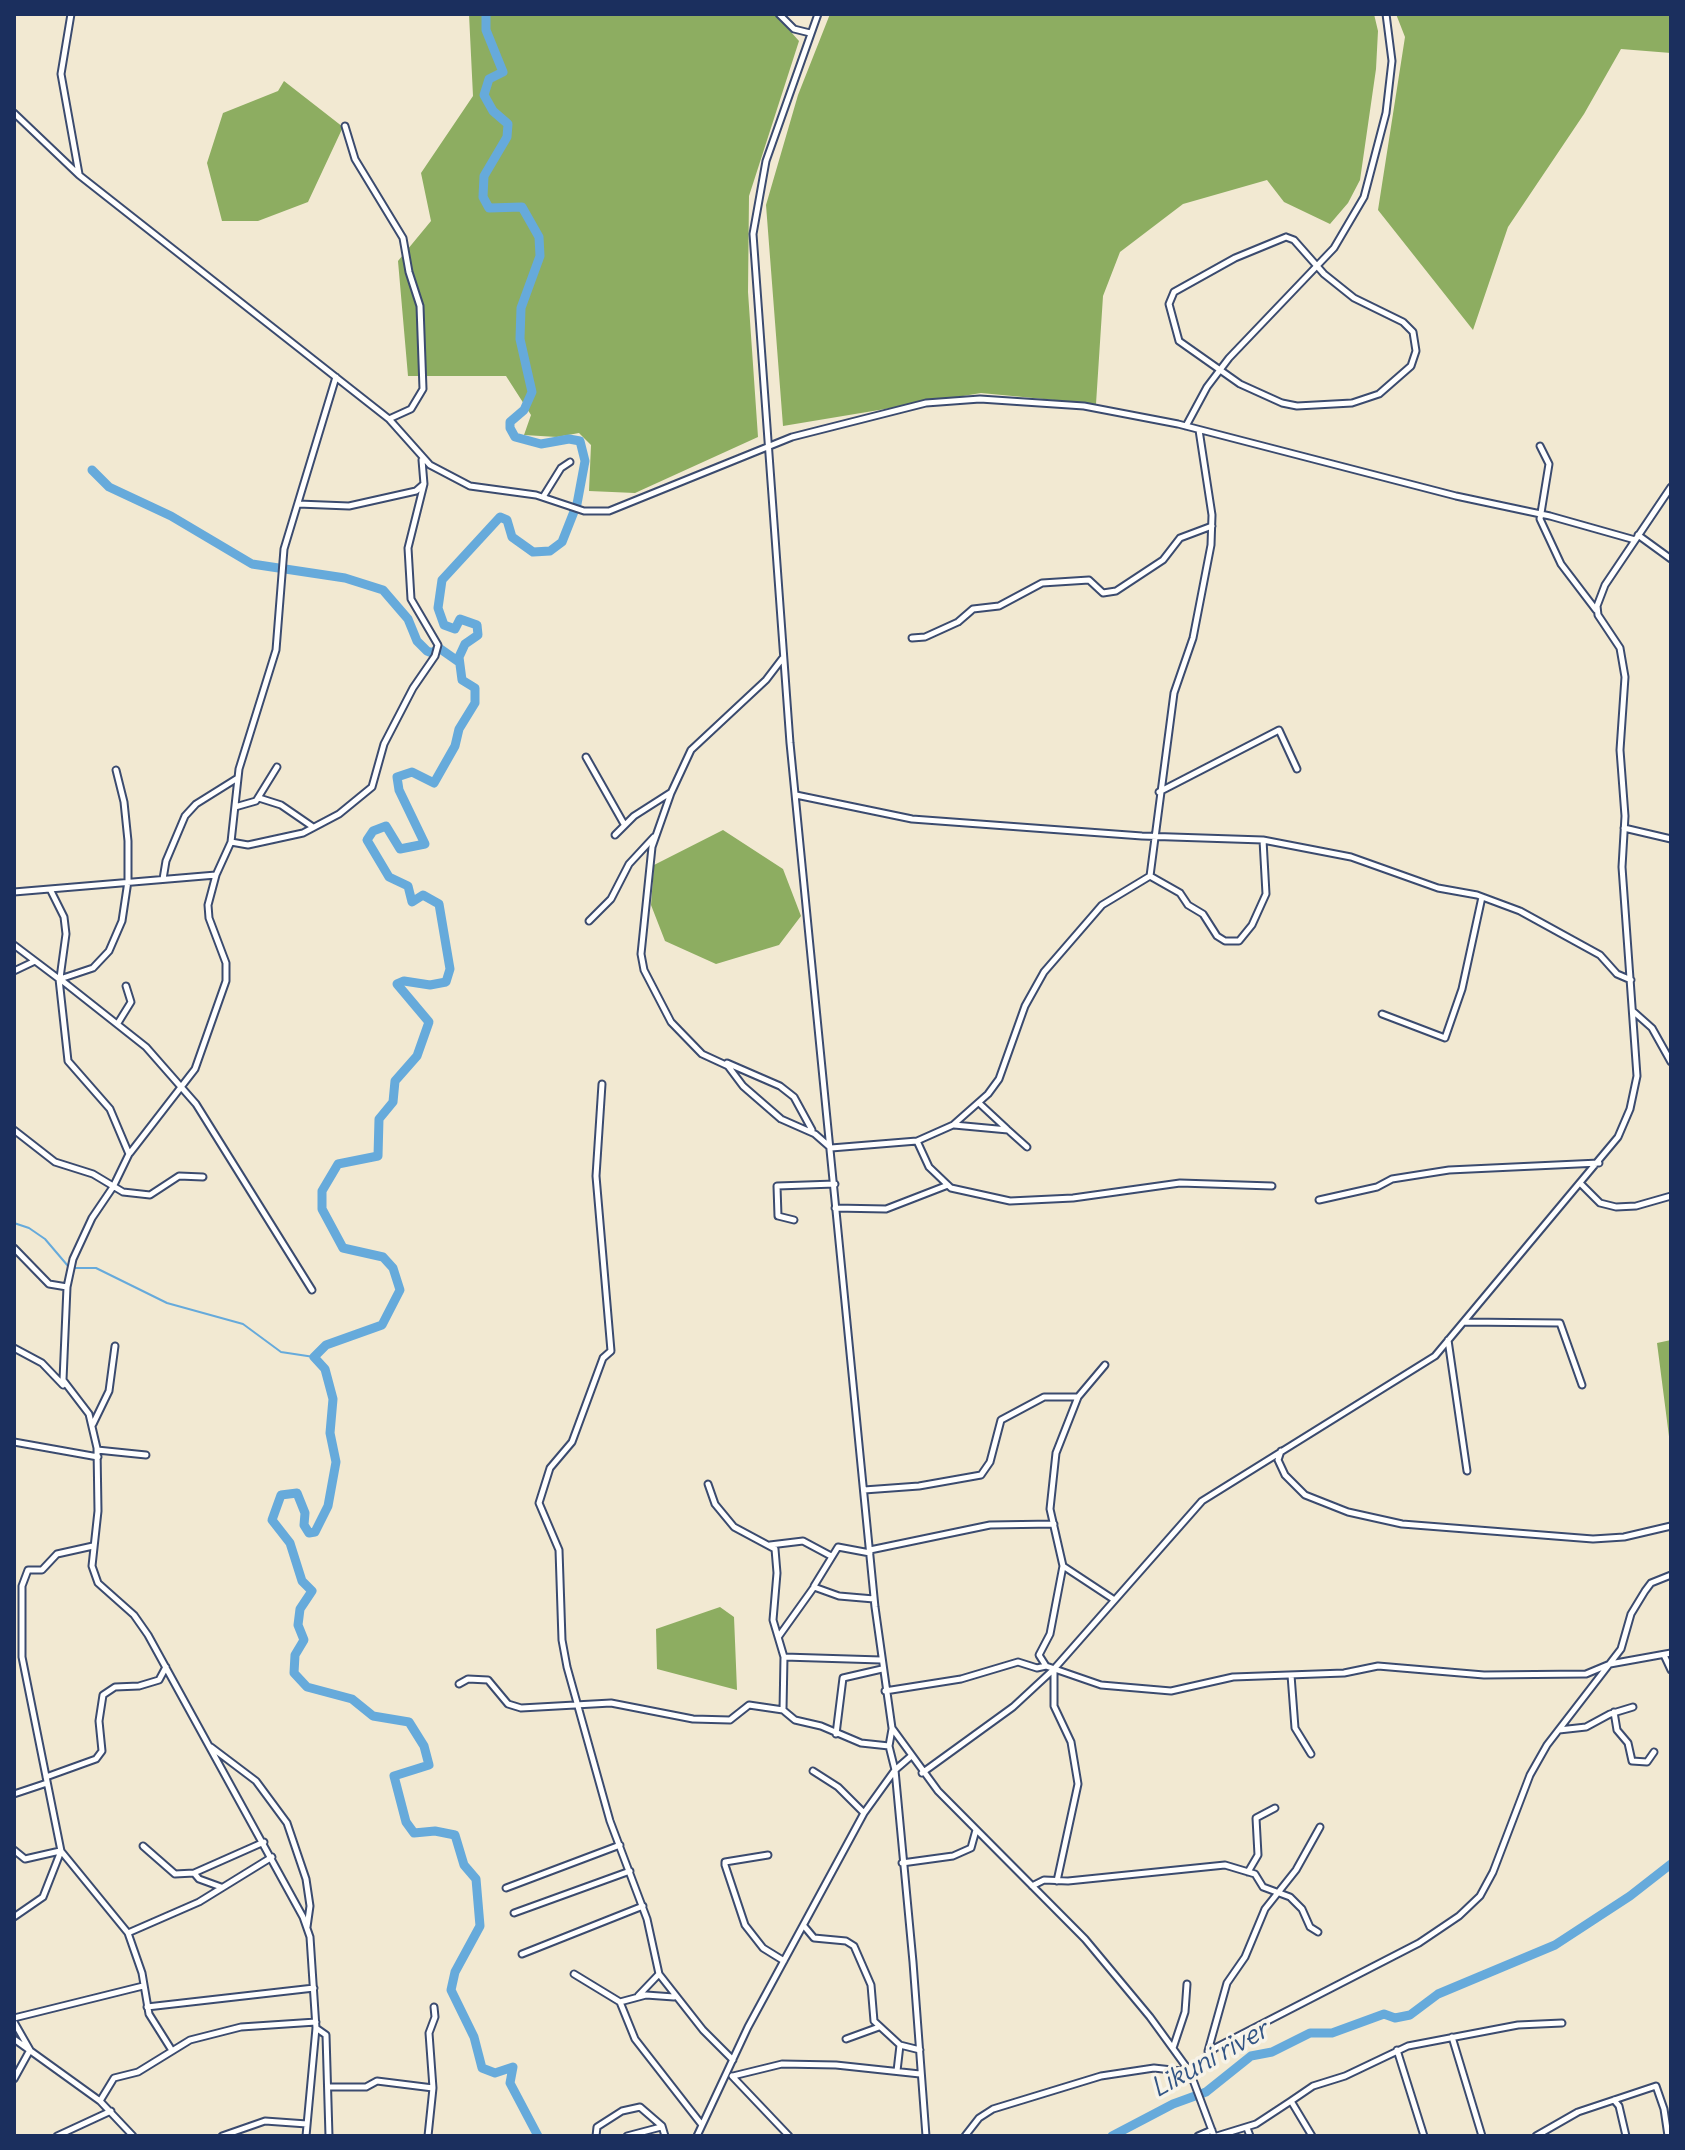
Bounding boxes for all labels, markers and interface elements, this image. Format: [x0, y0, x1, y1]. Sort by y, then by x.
water label: Likuni river [1146, 2015, 1274, 2105]

